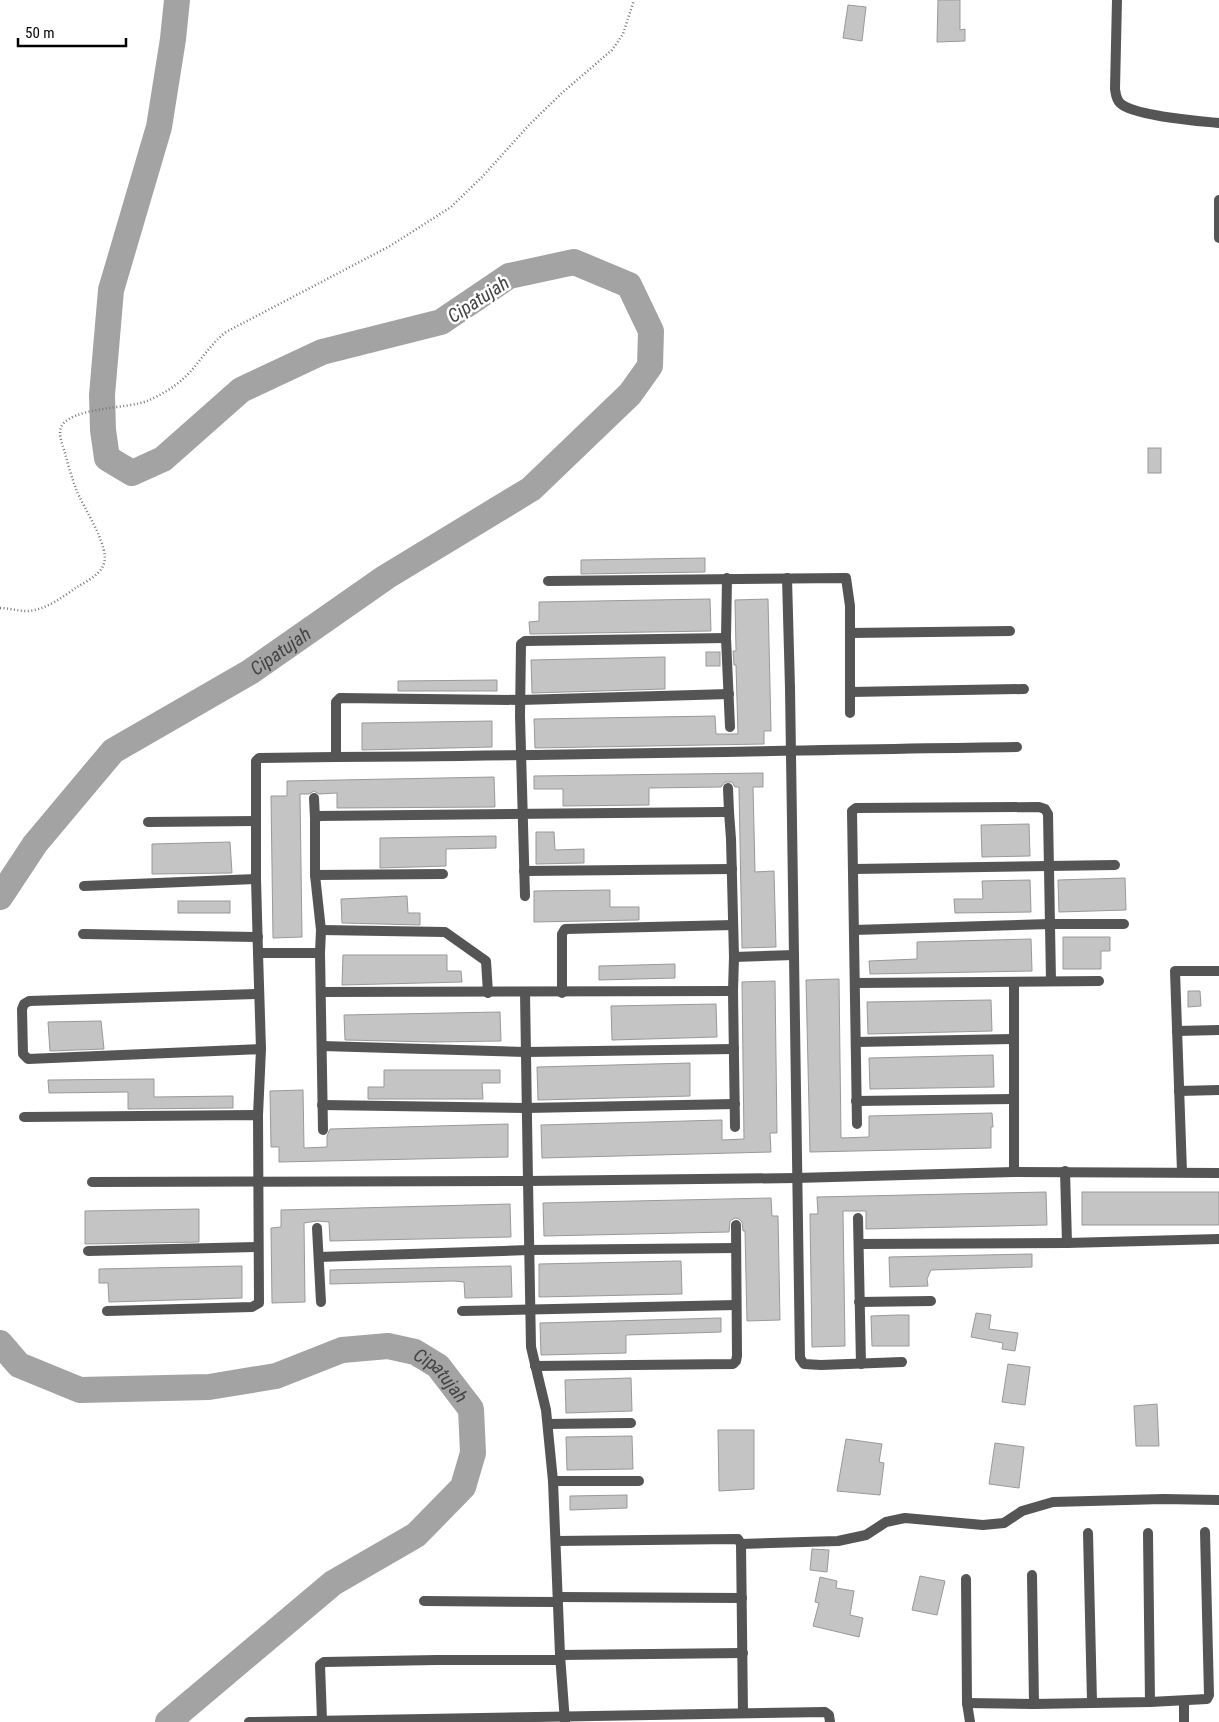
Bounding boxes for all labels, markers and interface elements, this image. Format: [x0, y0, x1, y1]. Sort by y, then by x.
scale bar [18, 15, 125, 47]
text: 50 m [25, 24, 55, 42]
water label: Cipatujah [443, 271, 513, 328]
water label: Cipatujah [246, 622, 315, 680]
water label: Cipatujah [409, 1343, 473, 1407]

